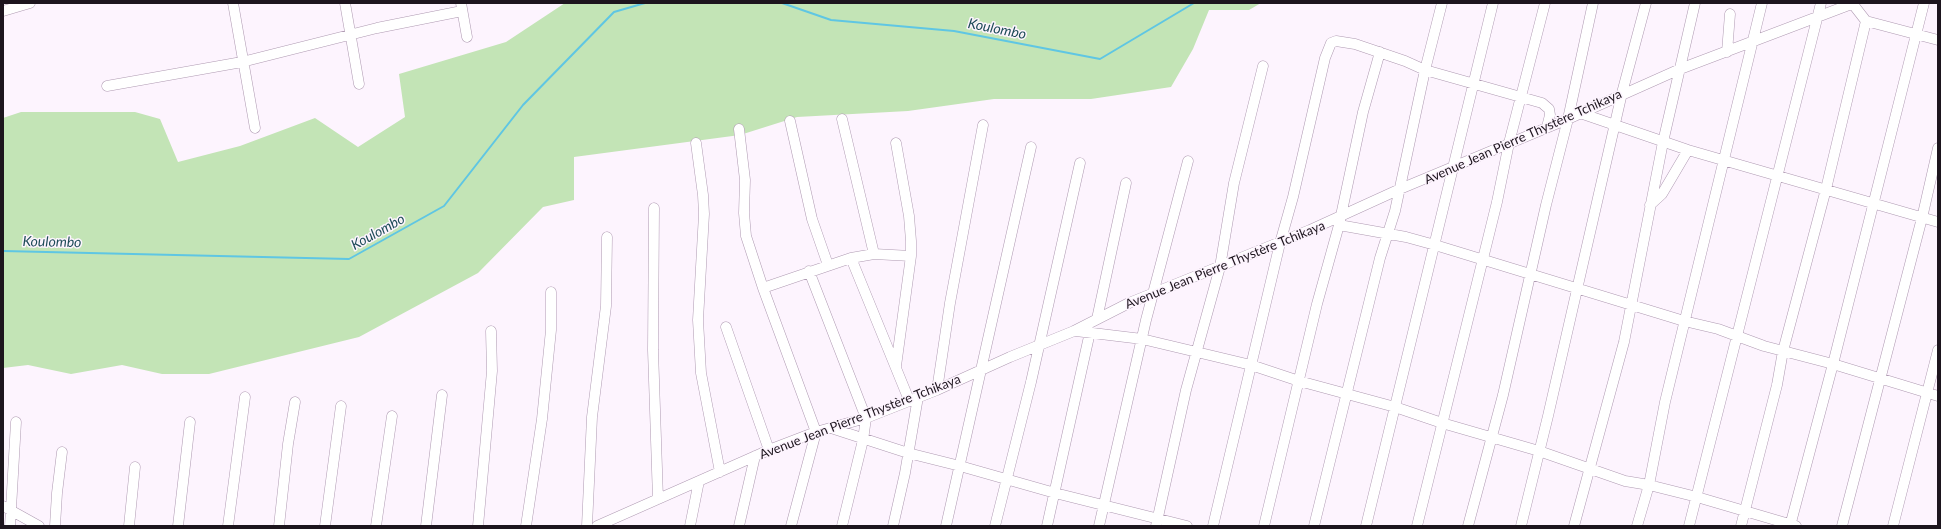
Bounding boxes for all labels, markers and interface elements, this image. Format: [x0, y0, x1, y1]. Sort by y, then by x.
water label: Koulombo [966, 15, 1028, 43]
street label: Avenue Jean Pierre Thystère Tchikaya [1422, 86, 1624, 188]
water label: Koulombo [348, 210, 408, 254]
street label: Avenue Jean Pierre Thystère Tchikaya [1123, 218, 1327, 312]
water label: Koulombo [22, 233, 82, 251]
street label: Avenue Jean Pierre Thystère Tchikaya [757, 371, 963, 463]

